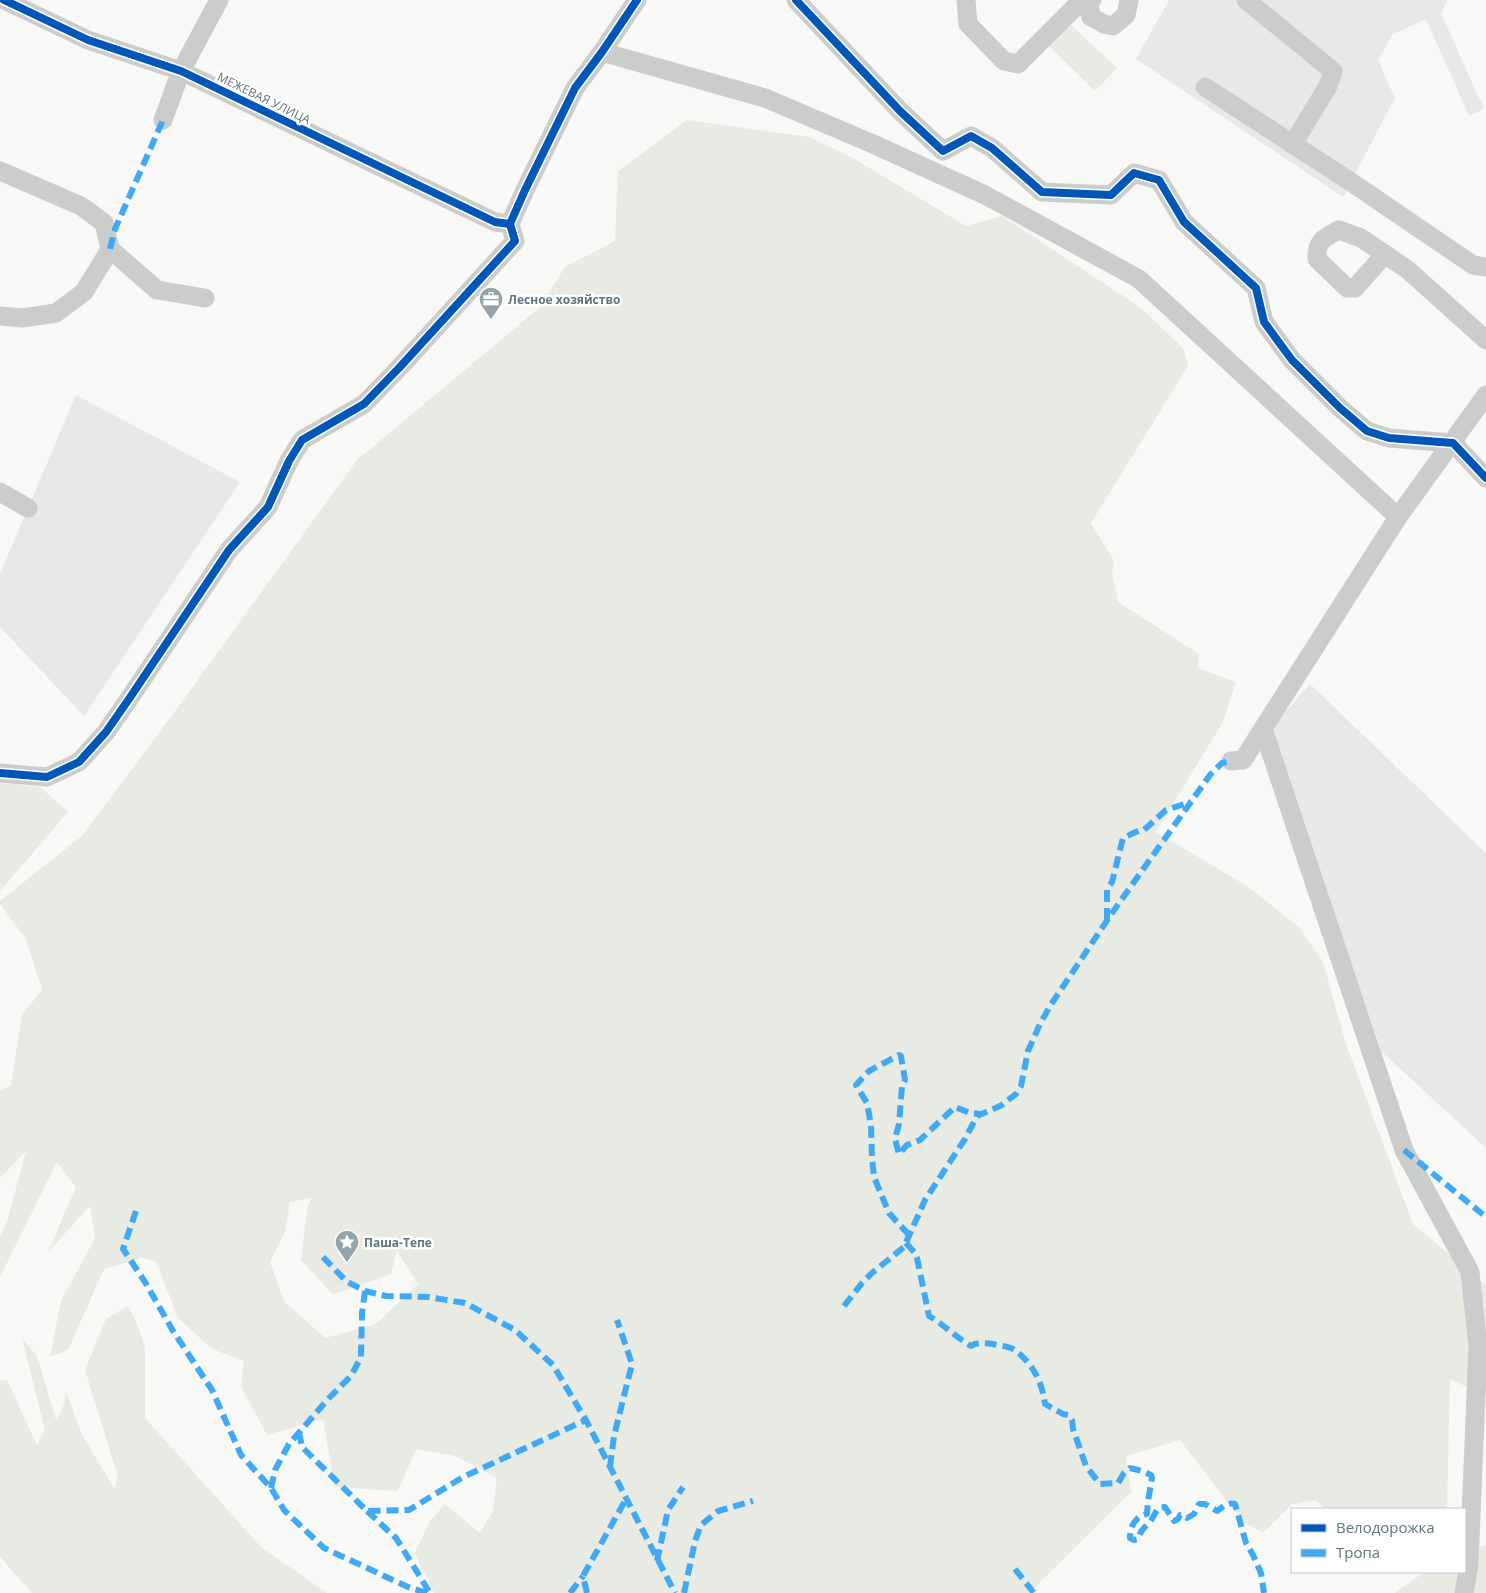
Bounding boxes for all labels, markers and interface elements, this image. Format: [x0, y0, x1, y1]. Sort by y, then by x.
street label: МЕЖЕВАЯ УЛИЦА [215, 68, 314, 128]
office icon: Лесное хозяйство [478, 286, 504, 320]
place label: Лесное хозяйство [508, 291, 620, 308]
place icon: Паша-Тепе [334, 1229, 360, 1263]
place label: Паша-Тепе [364, 1234, 432, 1251]
legend [1291, 1508, 1466, 1573]
text: Велодорожка [1336, 1517, 1435, 1537]
text: Тропа [1336, 1542, 1380, 1562]

